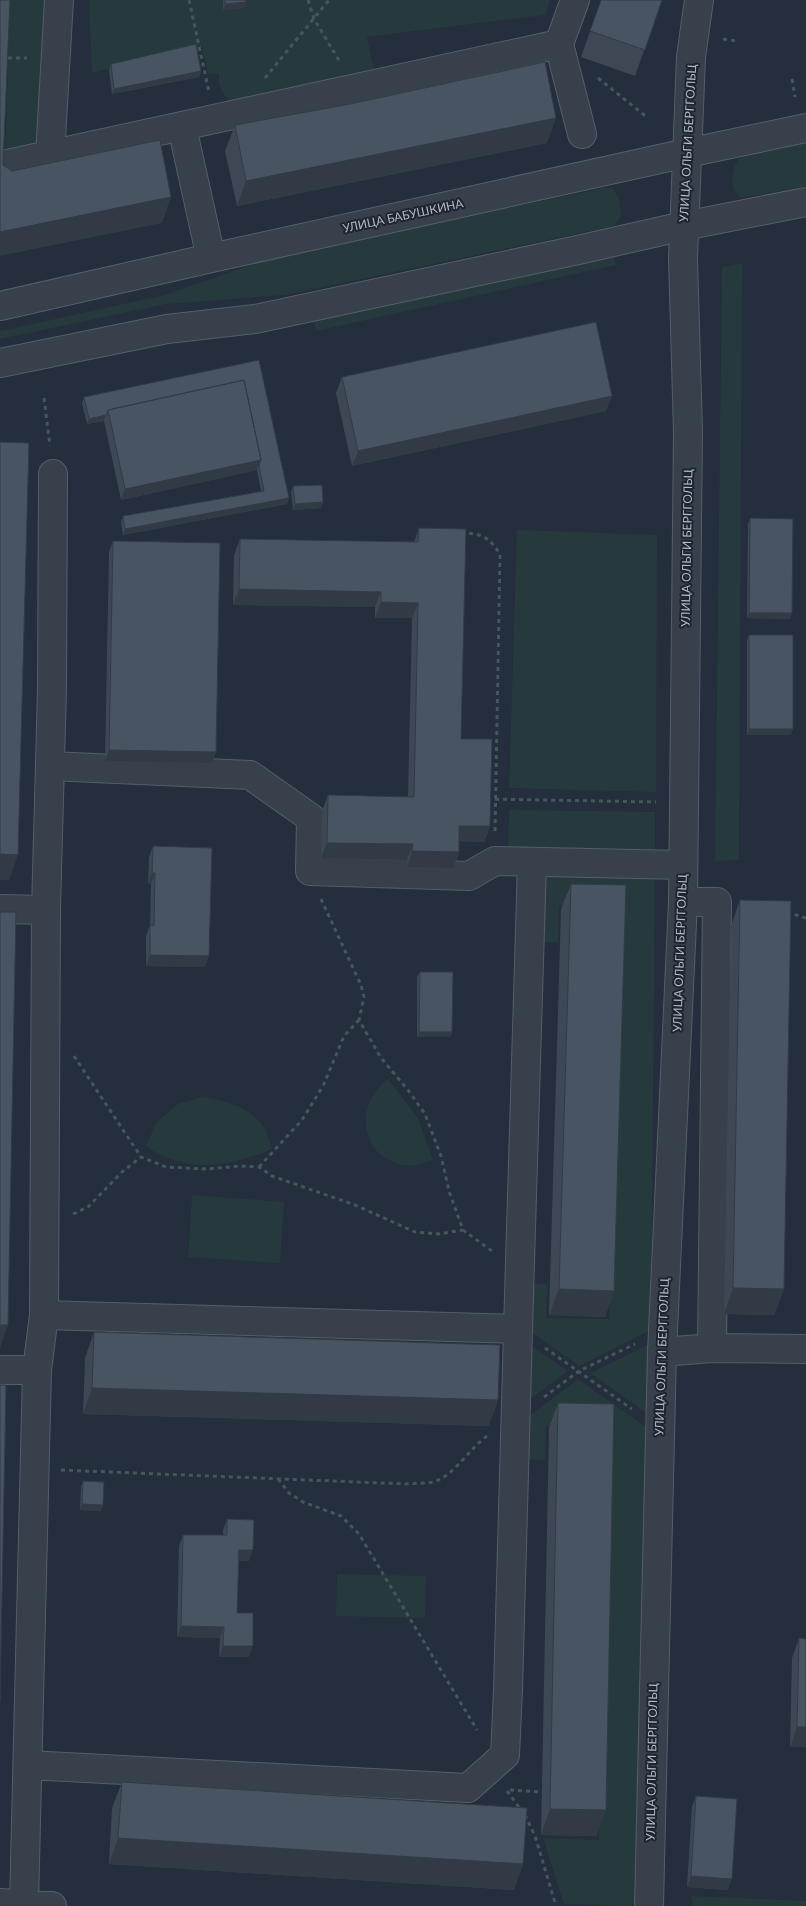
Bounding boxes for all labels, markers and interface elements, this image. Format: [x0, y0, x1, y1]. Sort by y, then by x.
street label: УЛИЦА ОЛЬГИ БЕРГГОЛЬЦ [676, 63, 699, 222]
street label: УЛИЦА БАБУШКИНА [341, 195, 465, 236]
street label: УЛИЦА ОЛЬГИ БЕРГГОЛЬЦ [678, 468, 695, 627]
street label: УЛИЦА ОЛЬГИ БЕРГГОЛЬЦ [669, 873, 690, 1032]
street label: УЛИЦА ОЛЬГИ БЕРГГОЛЬЦ [651, 1277, 672, 1436]
street label: УЛИЦА ОЛЬГИ БЕРГГОЛЬЦ [643, 1682, 660, 1841]

